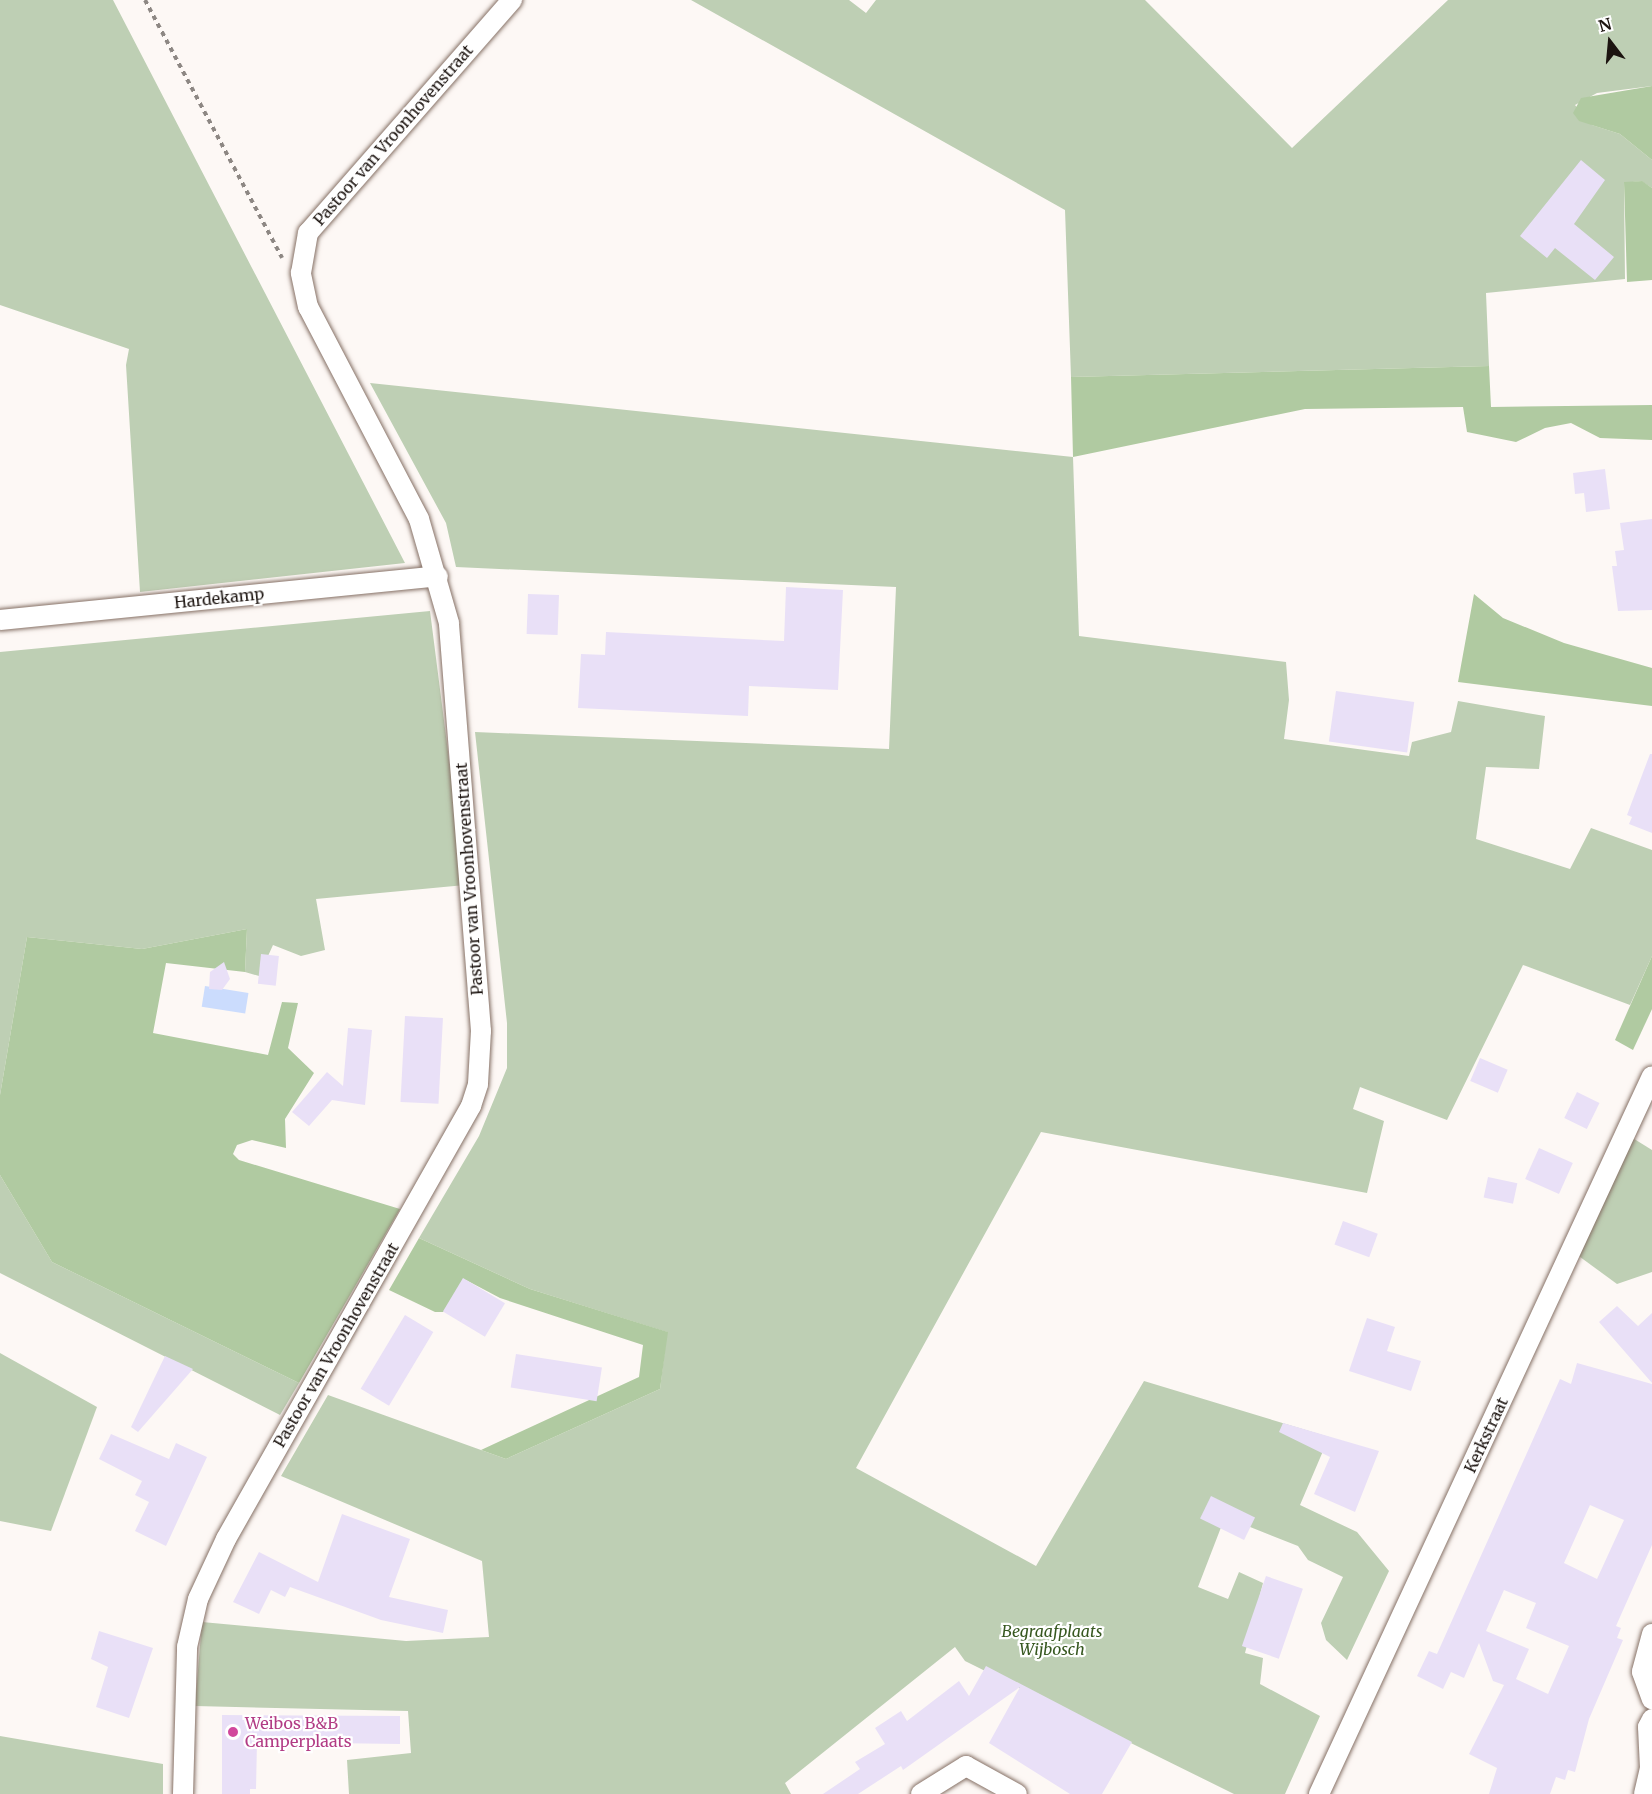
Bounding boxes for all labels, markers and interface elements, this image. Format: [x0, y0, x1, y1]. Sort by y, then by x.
north arrow [1580, 12, 1640, 72]
text: N [1596, 13, 1614, 36]
street label: Pastoor van Vroonhovenstraat [309, 41, 477, 229]
street label: Hardekamp [173, 584, 265, 612]
street label: Pastoor van Vroonhovenstraat [451, 762, 487, 996]
street label: Pastoor van Vroonhovenstraat [269, 1239, 403, 1451]
street label: Kerkstraat [1460, 1394, 1512, 1476]
park label: Begraafplaats Wijbosch [1002, 1621, 1102, 1659]
place label: Weibos B&B Camperplaats [245, 1713, 352, 1751]
marker: Weibos B&B Camperplaats [226, 1725, 240, 1739]

